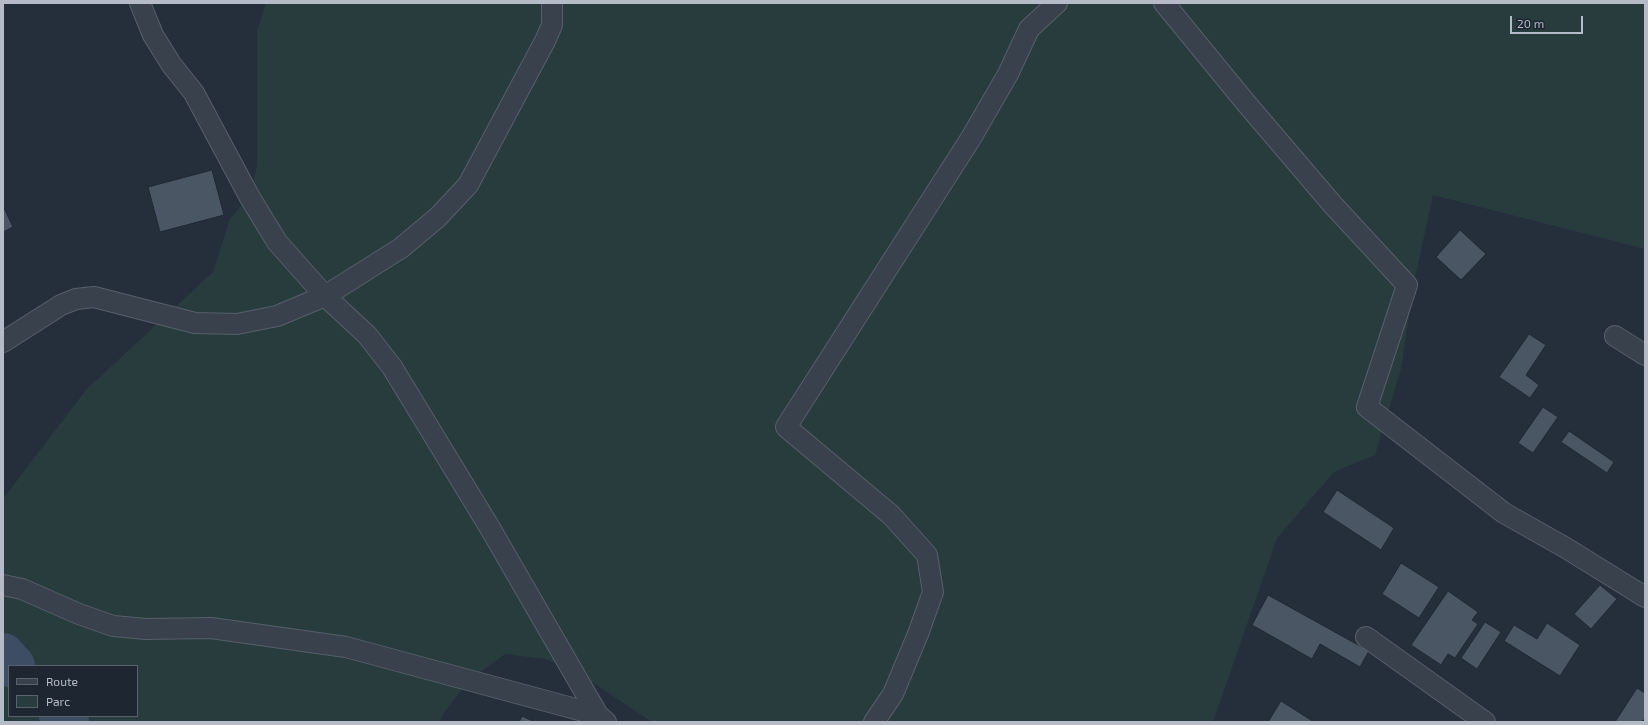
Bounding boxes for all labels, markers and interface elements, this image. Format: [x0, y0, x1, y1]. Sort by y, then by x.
scale bar [1512, 8, 1585, 34]
text: 20 m [1517, 16, 1544, 30]
legend [8, 665, 138, 717]
text: Route [46, 674, 78, 688]
text: Parc [46, 694, 70, 708]

